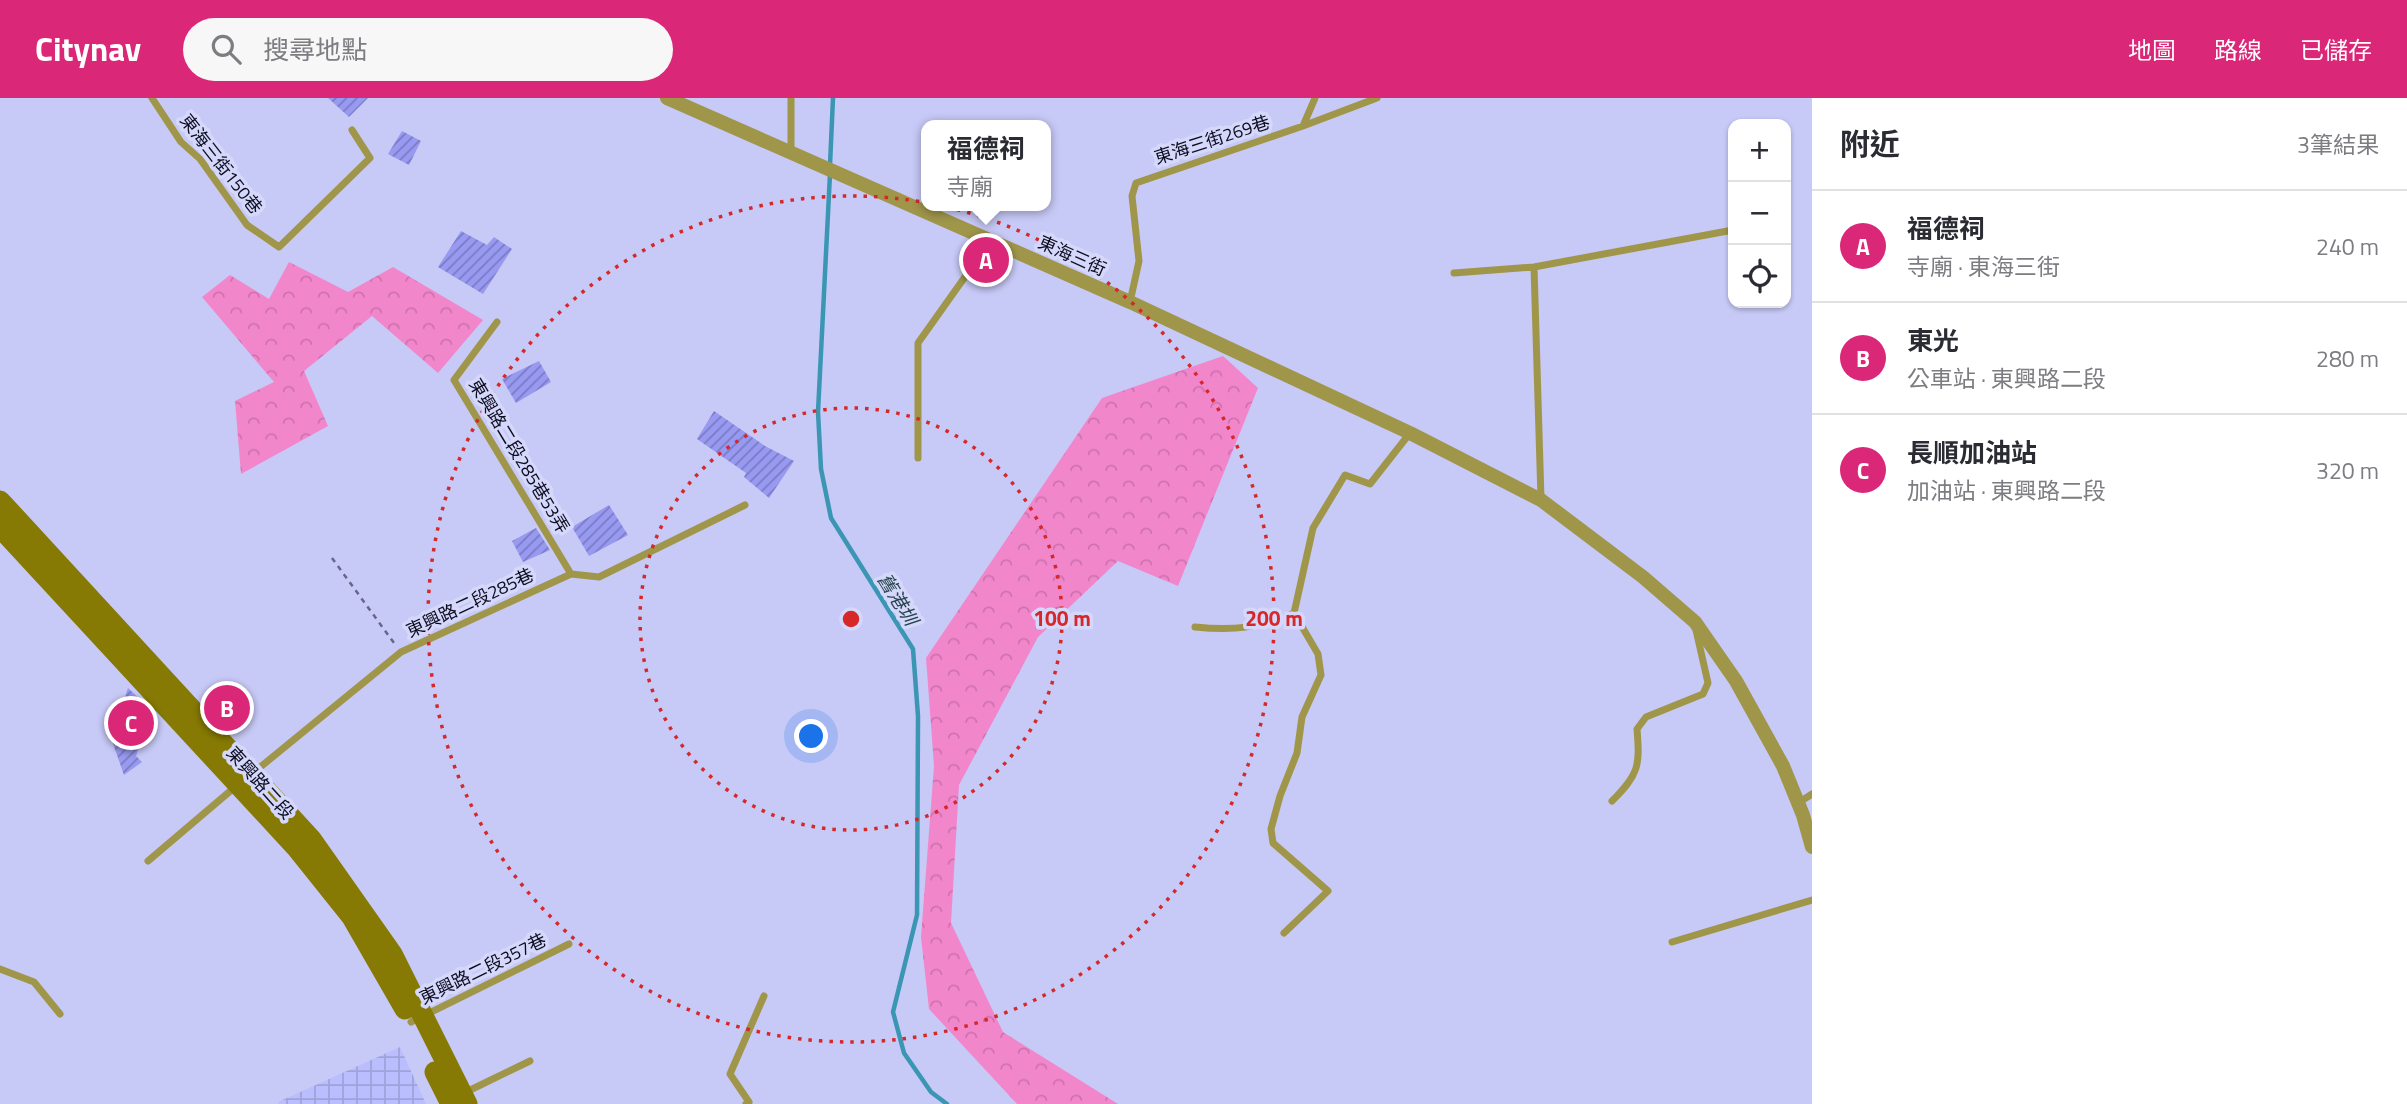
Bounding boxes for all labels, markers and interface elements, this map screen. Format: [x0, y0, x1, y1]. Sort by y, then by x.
search box [183, 18, 673, 81]
text: Citynav [35, 24, 141, 74]
icon: search [207, 30, 245, 68]
text: 搜尋地點 [263, 30, 367, 69]
text: 地圖 [2128, 32, 2176, 68]
text: 路線 [2214, 32, 2262, 68]
text: 已儲存 [2300, 32, 2372, 68]
street label: 東海三街150巷 [174, 108, 269, 219]
street label: 東海三街269巷 [1150, 108, 1273, 171]
map controls [1728, 119, 1791, 308]
button: + [1728, 119, 1791, 182]
popup [921, 120, 1051, 211]
text: 附近 [1840, 121, 1900, 167]
text: 3筆結果 [2297, 127, 2379, 162]
text: 福德祠 [947, 129, 1025, 168]
text: 寺廟 [947, 169, 993, 204]
button: − [1728, 182, 1791, 245]
text: 福德祠 [1907, 209, 1985, 248]
street label: 東海三街 [1034, 229, 1111, 283]
text: A [1856, 229, 1870, 264]
text: 240 m [2316, 229, 2379, 264]
pin: A [963, 234, 1009, 286]
button: locate [1728, 245, 1791, 308]
text: 寺廟 · 東海三街 [1907, 249, 2060, 284]
text: 東光 [1907, 321, 1959, 360]
text: B [1856, 341, 1870, 376]
text: 280 m [2316, 341, 2379, 376]
text: 公車站 · 東興路二段 [1907, 361, 2106, 396]
street label: 東興路二段285巷53弄 [462, 373, 576, 538]
text: 長順加油站 [1907, 433, 2037, 472]
text: C [1857, 453, 1869, 488]
text: 320 m [2316, 453, 2379, 488]
text: 加油站 · 東興路二段 [1907, 473, 2106, 508]
street label: 東興路二段285巷 [401, 561, 538, 644]
water label: 舊港圳 [871, 567, 927, 633]
text: 100 m [1033, 602, 1091, 634]
text: 200 m [1245, 602, 1303, 634]
centre of rings [839, 607, 863, 631]
pin: B [204, 682, 250, 734]
pin: C [108, 697, 154, 749]
your location [794, 719, 828, 753]
street label: 東興路二段 [220, 740, 301, 825]
street label: 東興路二段357巷 [415, 926, 551, 1011]

